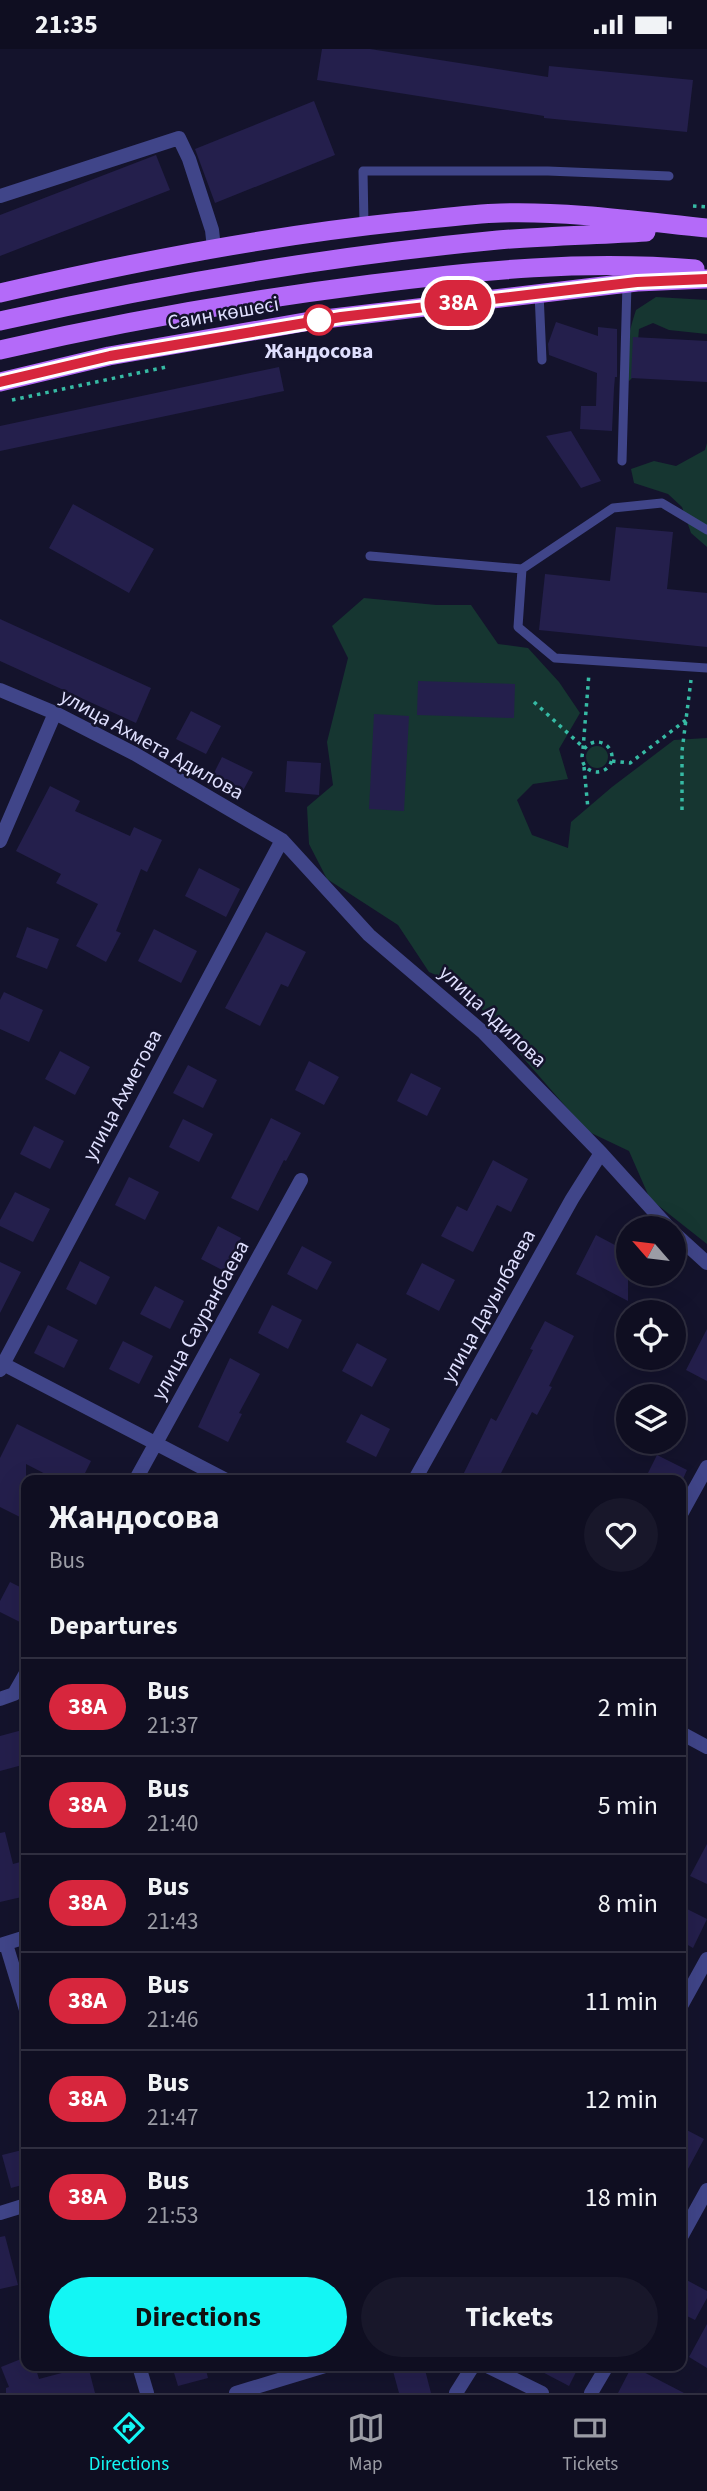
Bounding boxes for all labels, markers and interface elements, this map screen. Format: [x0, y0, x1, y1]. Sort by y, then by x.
text: 21:35 [35, 6, 98, 43]
line badge: 38А [418, 280, 498, 326]
text: 38А [438, 285, 478, 320]
street label: Саин көшесі [165, 288, 281, 338]
marker: Жандосова [304, 305, 334, 335]
place label: Жандосова [265, 336, 373, 366]
street label: улица Ахмета Адилова [55, 681, 249, 807]
street label: улица Адилова [432, 958, 554, 1074]
street label: улица Ахметова [75, 1024, 169, 1166]
north arrow [616, 1216, 686, 1286]
map controls [616, 1216, 686, 1454]
street label: улица Дауылбаева [433, 1224, 543, 1388]
street label: улица Сауранбаева [144, 1235, 256, 1405]
button: locate [616, 1300, 686, 1370]
button: layers [616, 1384, 686, 1454]
text: Жандосова [49, 1494, 220, 1541]
button: heart [584, 1498, 658, 1572]
text: Bus [49, 1544, 85, 1577]
text: Departures [49, 1607, 177, 1644]
text: Bus [147, 1672, 189, 1709]
text: 38А [68, 1689, 107, 1724]
text: 2 min [598, 1689, 658, 1726]
text: 21:37 [147, 1709, 198, 1742]
text: Bus [147, 1770, 189, 1807]
text: 38А [68, 1787, 107, 1822]
text: 5 min [598, 1787, 658, 1824]
text: 21:40 [147, 1807, 198, 1840]
text: Bus [147, 1868, 189, 1905]
text: 38А [68, 1885, 107, 1920]
text: 8 min [598, 1885, 658, 1922]
text: 21:43 [147, 1905, 198, 1938]
text: Bus [147, 1966, 189, 2003]
text: 38А [68, 1983, 107, 2018]
text: 11 min [585, 1983, 658, 2020]
text: 21:46 [147, 2003, 198, 2036]
text: Bus [147, 2064, 189, 2101]
text: 38А [68, 2081, 107, 2116]
text: 12 min [585, 2081, 658, 2118]
text: 21:47 [147, 2101, 198, 2134]
text: Bus [147, 2162, 189, 2199]
text: 38А [68, 2179, 107, 2214]
text: 18 min [585, 2179, 658, 2216]
text: 21:53 [147, 2199, 198, 2232]
button: Directions [49, 2277, 347, 2357]
button: Tickets [361, 2277, 658, 2357]
tab: Directions [89, 2409, 169, 2478]
tab: Map [347, 2409, 385, 2478]
tab: Tickets [562, 2409, 618, 2478]

